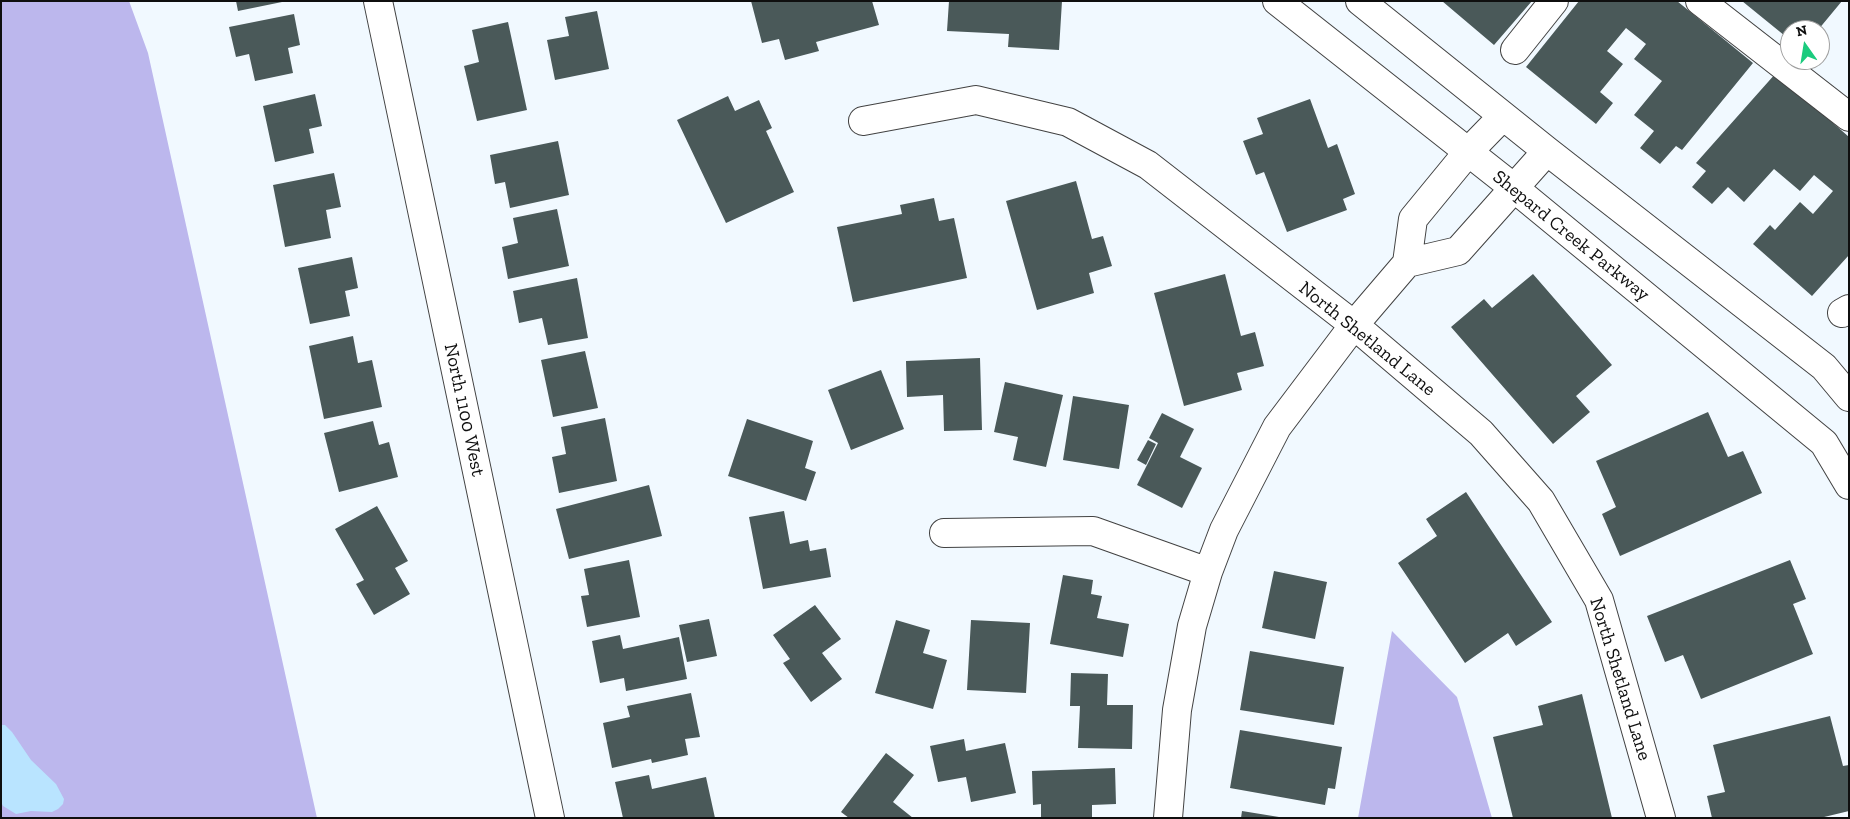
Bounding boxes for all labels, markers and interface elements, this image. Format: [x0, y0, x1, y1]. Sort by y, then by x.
north arrow [1780, 20, 1830, 70]
text: N [1795, 21, 1809, 40]
street label: Shepard Creek Parkway [1488, 166, 1654, 306]
street label: North Shetland Lane [1294, 277, 1440, 401]
street label: North 1100 West [439, 341, 489, 479]
street label: North Shetland Lane [1584, 595, 1656, 763]

